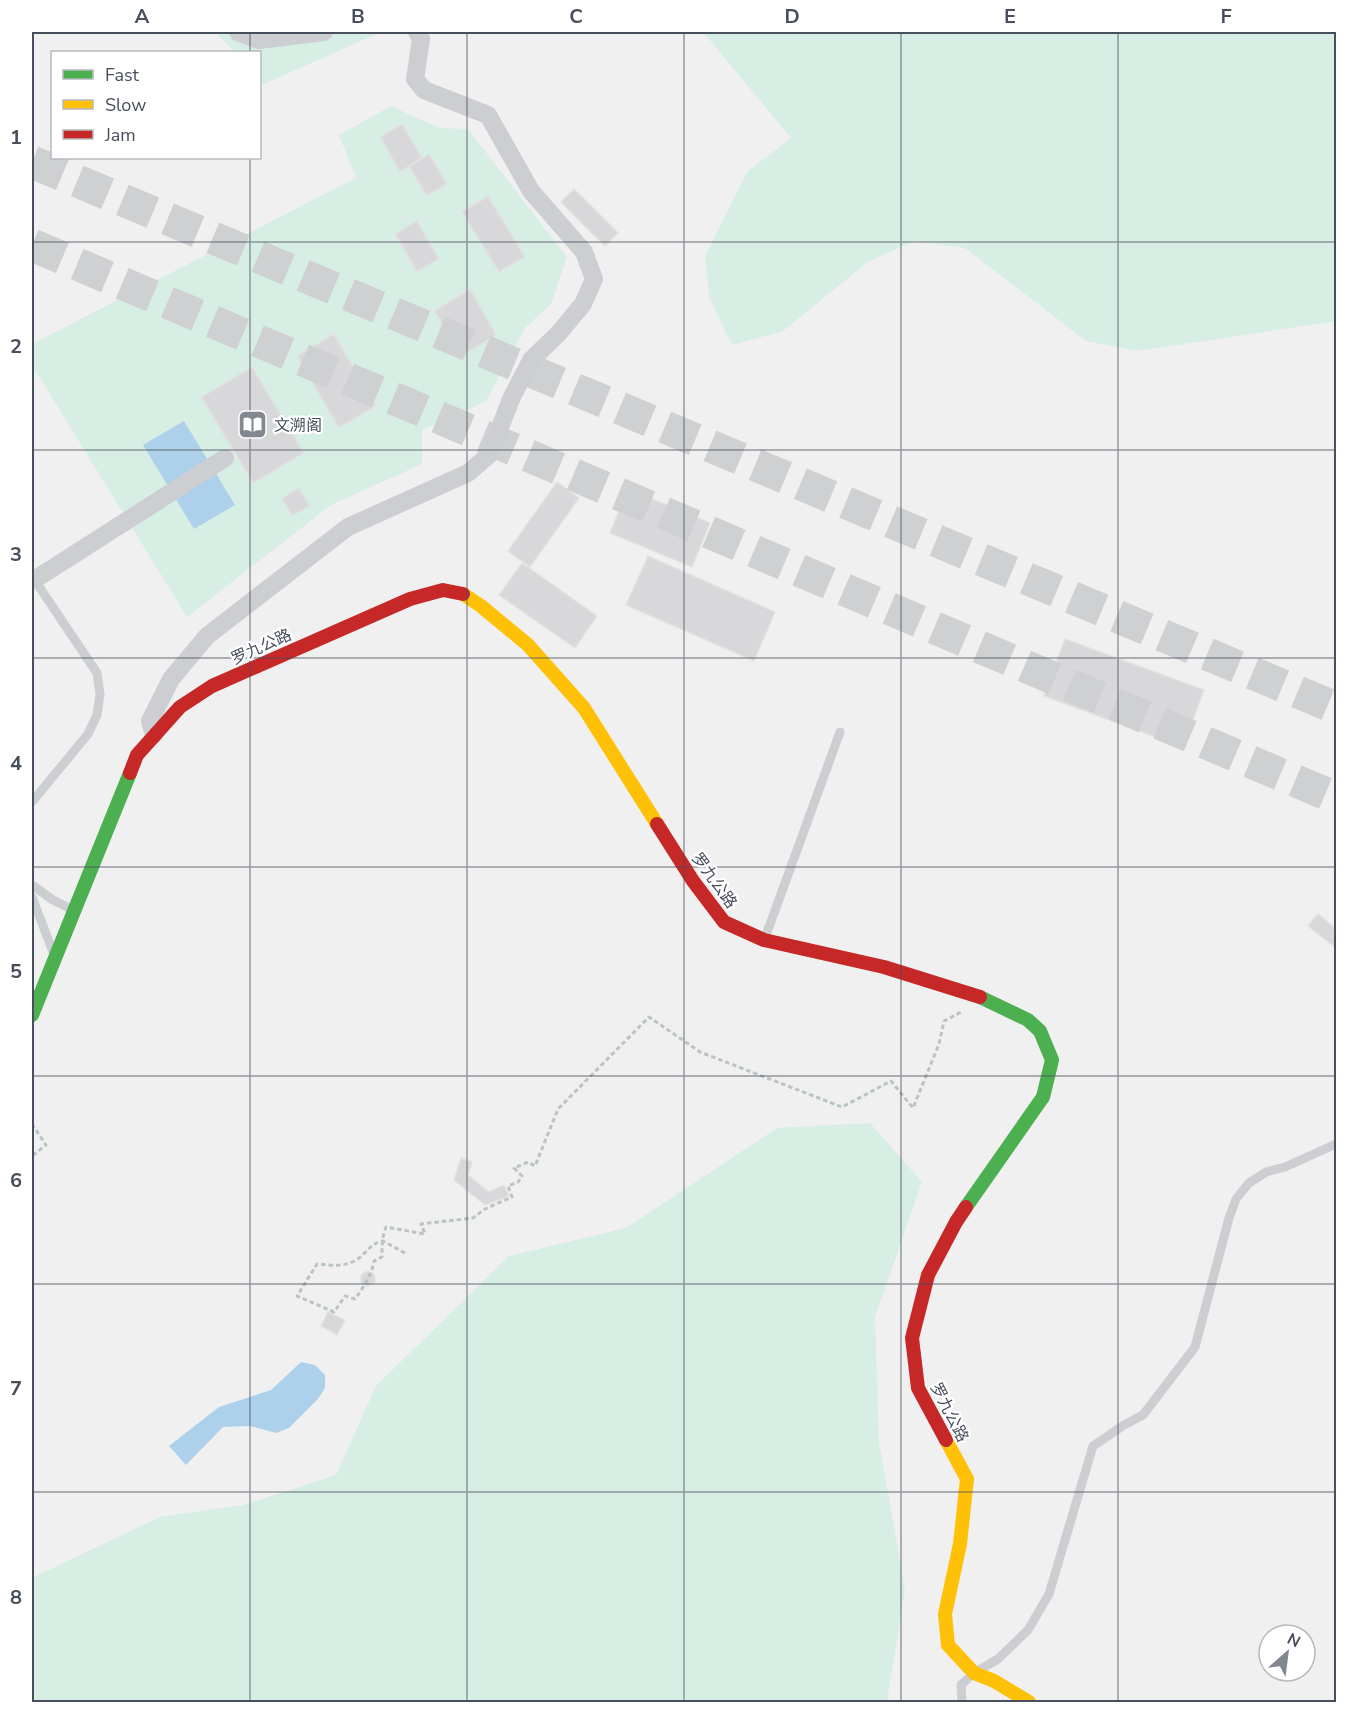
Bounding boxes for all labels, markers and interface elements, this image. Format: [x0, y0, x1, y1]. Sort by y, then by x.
text: A [135, 3, 150, 30]
text: B [351, 3, 365, 30]
text: C [569, 3, 583, 30]
text: D [784, 3, 800, 30]
text: E [1004, 3, 1016, 30]
text: F [1220, 3, 1232, 30]
legend [51, 51, 261, 159]
text: Fast [105, 63, 140, 87]
text: Slow [105, 93, 146, 117]
text: Jam [104, 123, 136, 147]
text: 1 [10, 124, 22, 151]
text: 2 [10, 333, 22, 360]
library icon: 文溯阁 [237, 409, 269, 441]
place label: 文溯阁 [274, 415, 322, 437]
text: 3 [10, 541, 22, 568]
street label: 罗九公路 [228, 624, 295, 670]
text: 4 [10, 750, 22, 777]
street label: 罗九公路 [686, 848, 742, 913]
text: 5 [10, 958, 22, 985]
text: 6 [10, 1167, 22, 1194]
text: 7 [10, 1375, 22, 1402]
street label: 罗九公路 [925, 1379, 973, 1446]
text: 8 [10, 1584, 22, 1611]
north arrow [1257, 1623, 1317, 1683]
text: N [1283, 1628, 1304, 1653]

